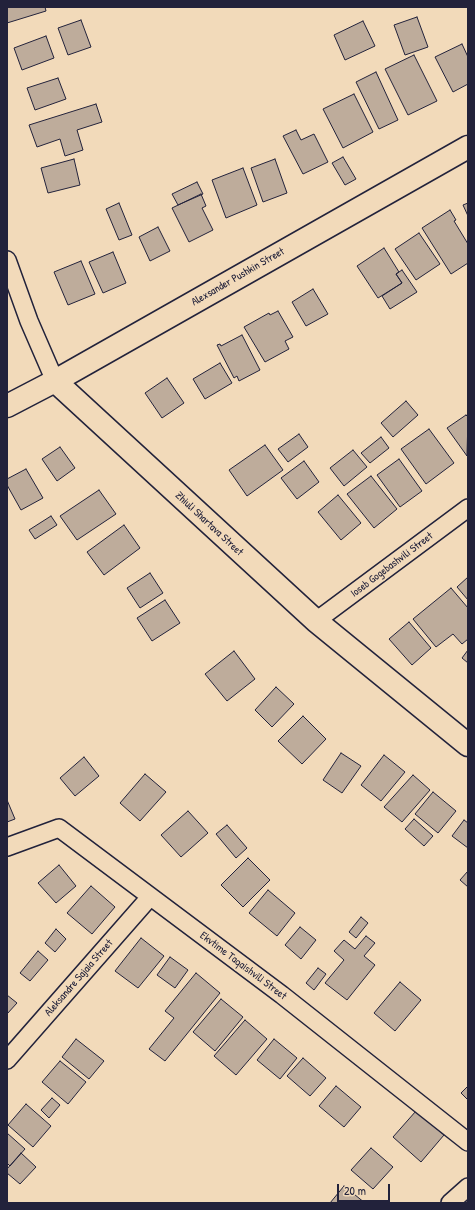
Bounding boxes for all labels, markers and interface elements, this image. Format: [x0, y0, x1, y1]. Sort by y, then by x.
street label: Alexsander Pushkin Street [189, 245, 287, 309]
street label: Zhiuli Shartava Street [172, 489, 246, 559]
street label: Ioseb Gogebashvili Street [348, 530, 436, 600]
street label: Ekvtime Taqaishvili Street [197, 929, 289, 1003]
street label: Aleksandre Sajaia Street [42, 937, 116, 1019]
scale bar [339, 1176, 392, 1202]
text: 20 m [344, 1182, 366, 1199]

